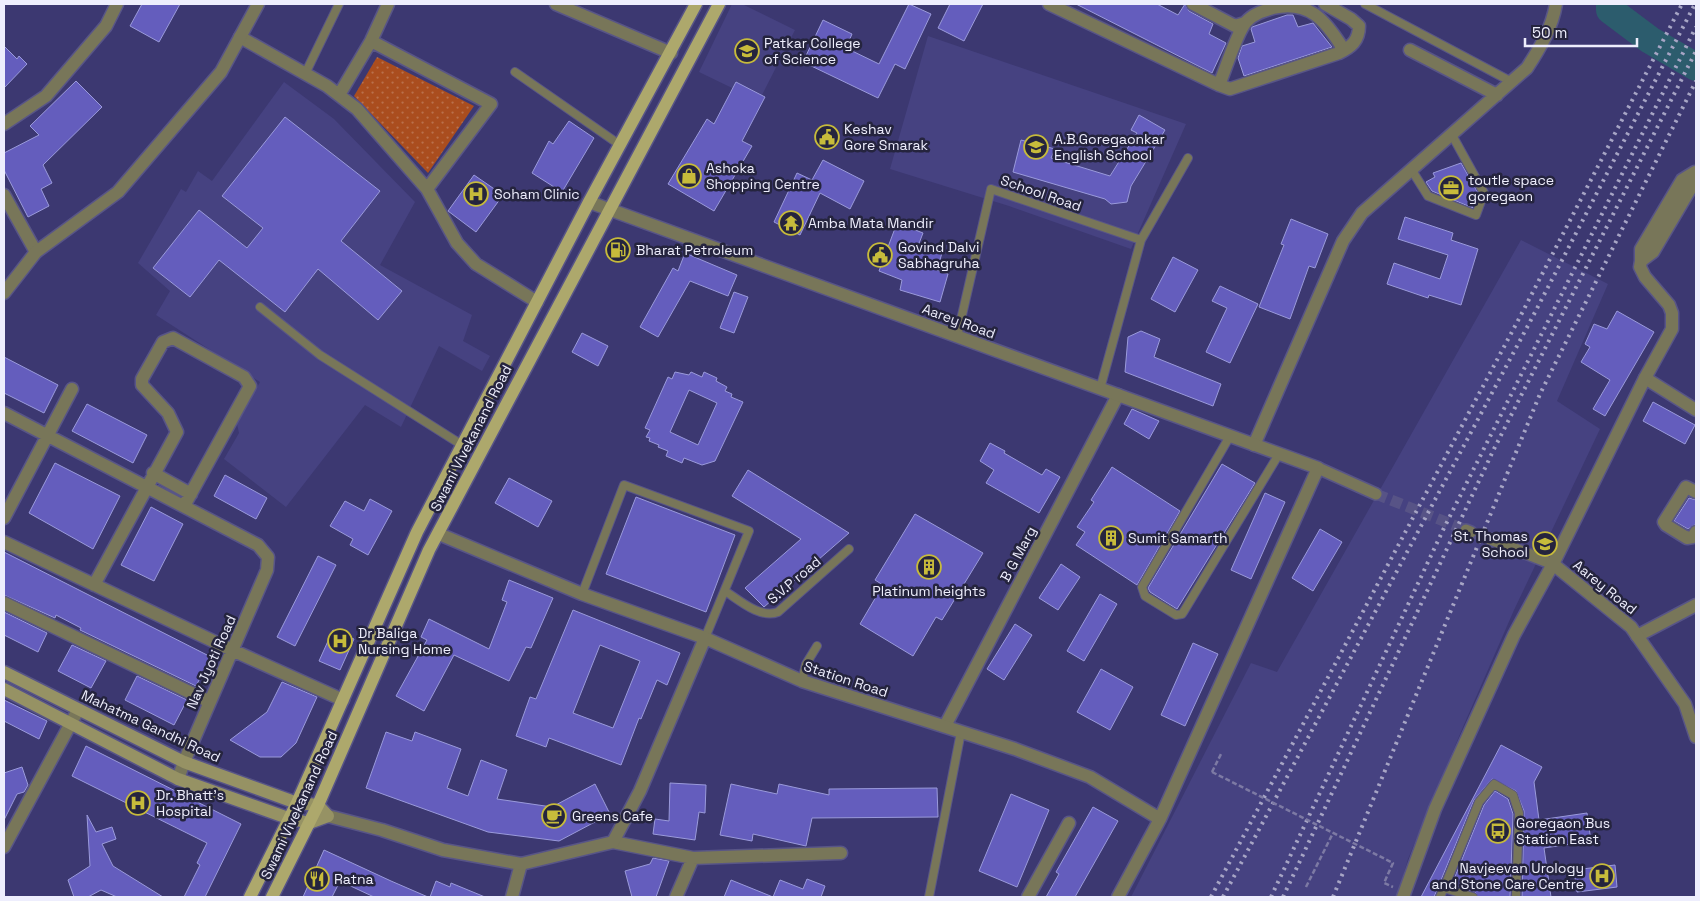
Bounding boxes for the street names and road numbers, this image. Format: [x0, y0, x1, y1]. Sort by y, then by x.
street label: School Road [998, 171, 1084, 215]
street label: Aarey Road [920, 299, 998, 343]
street label: Swami Vivekanand Road [426, 362, 516, 514]
street label: B G Marg [996, 523, 1040, 585]
street label: S.V.P road [763, 552, 825, 608]
street label: Aarey Road [1570, 556, 1640, 618]
street label: Nav Jyoti Road [182, 612, 240, 712]
street label: Station Road [802, 657, 890, 701]
street label: Mahatma Gandhi Road [79, 686, 223, 766]
street label: Swami Vivekanand Road [257, 728, 341, 882]

